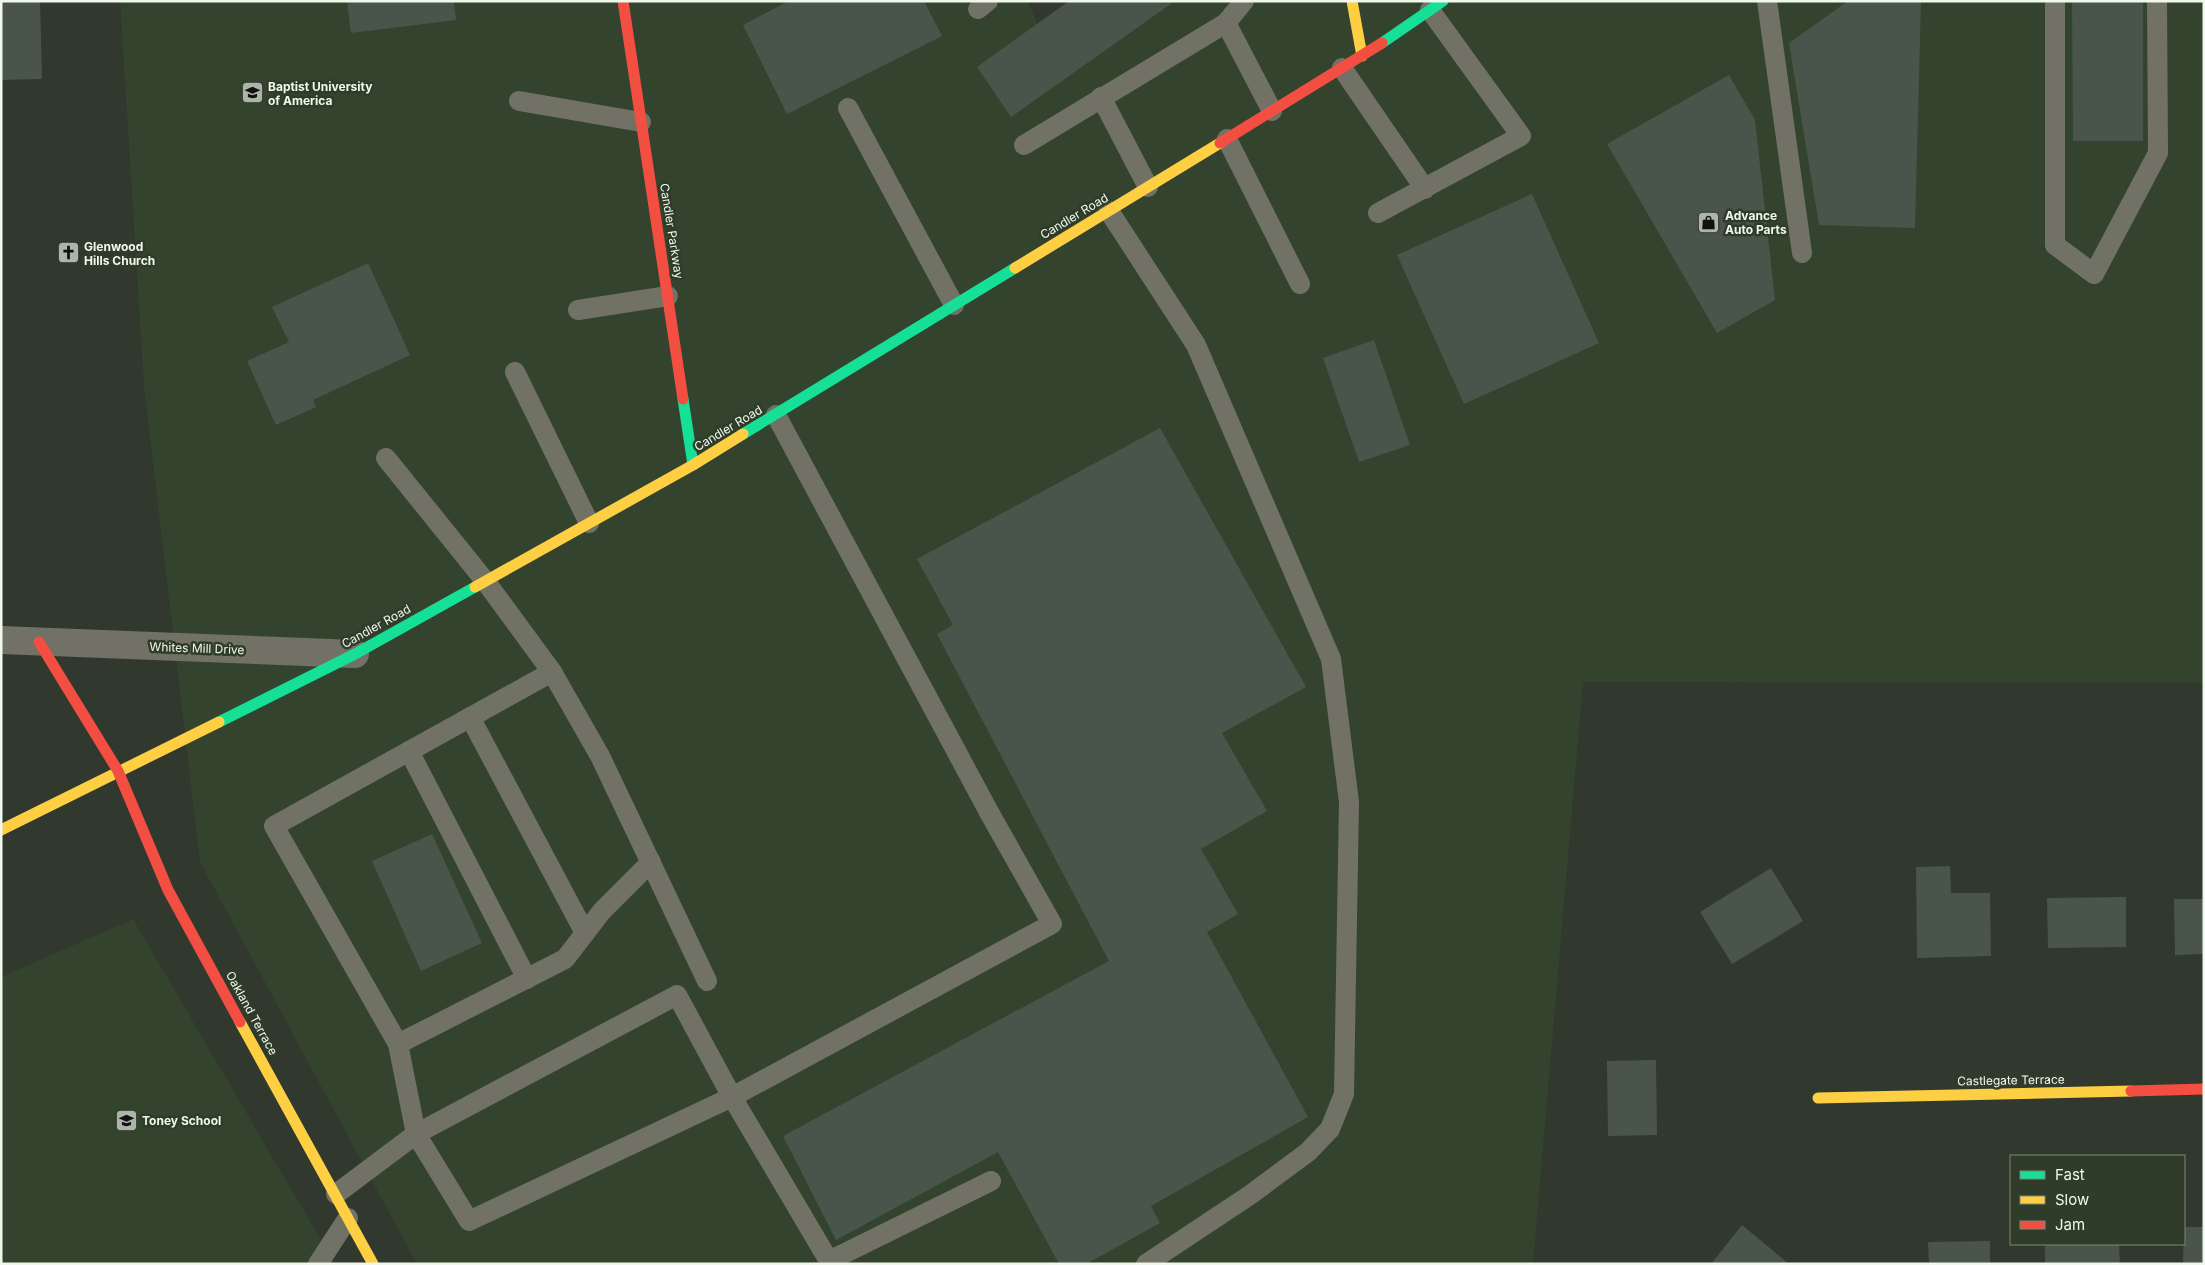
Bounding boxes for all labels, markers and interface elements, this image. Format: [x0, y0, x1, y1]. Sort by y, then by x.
place label: Baptist University of America [268, 79, 373, 108]
school or university icon: Baptist University of America [240, 81, 264, 105]
street label: Candler Parkway [657, 182, 687, 280]
street label: Candler Road [1037, 190, 1111, 242]
place label: Advance Auto Parts [1725, 208, 1787, 237]
shop icon: Advance Auto Parts [1697, 210, 1721, 234]
place label: Glenwood Hills Church [84, 239, 155, 268]
church icon: Glenwood Hills Church [56, 241, 80, 265]
street label: Candler Road [691, 402, 765, 454]
street label: Candler Road [339, 601, 413, 651]
street label: Whites Mill Drive [149, 639, 245, 657]
street label: Oakland Terrace [223, 968, 281, 1058]
street label: Castlegate Terrace [1957, 1072, 2065, 1088]
school or university icon: Toney School [114, 1108, 138, 1132]
place label: Toney School [142, 1113, 221, 1128]
legend [2010, 1155, 2185, 1245]
text: Fast [2055, 1165, 2085, 1184]
text: Slow [2055, 1190, 2089, 1209]
text: Jam [2055, 1215, 2085, 1234]

